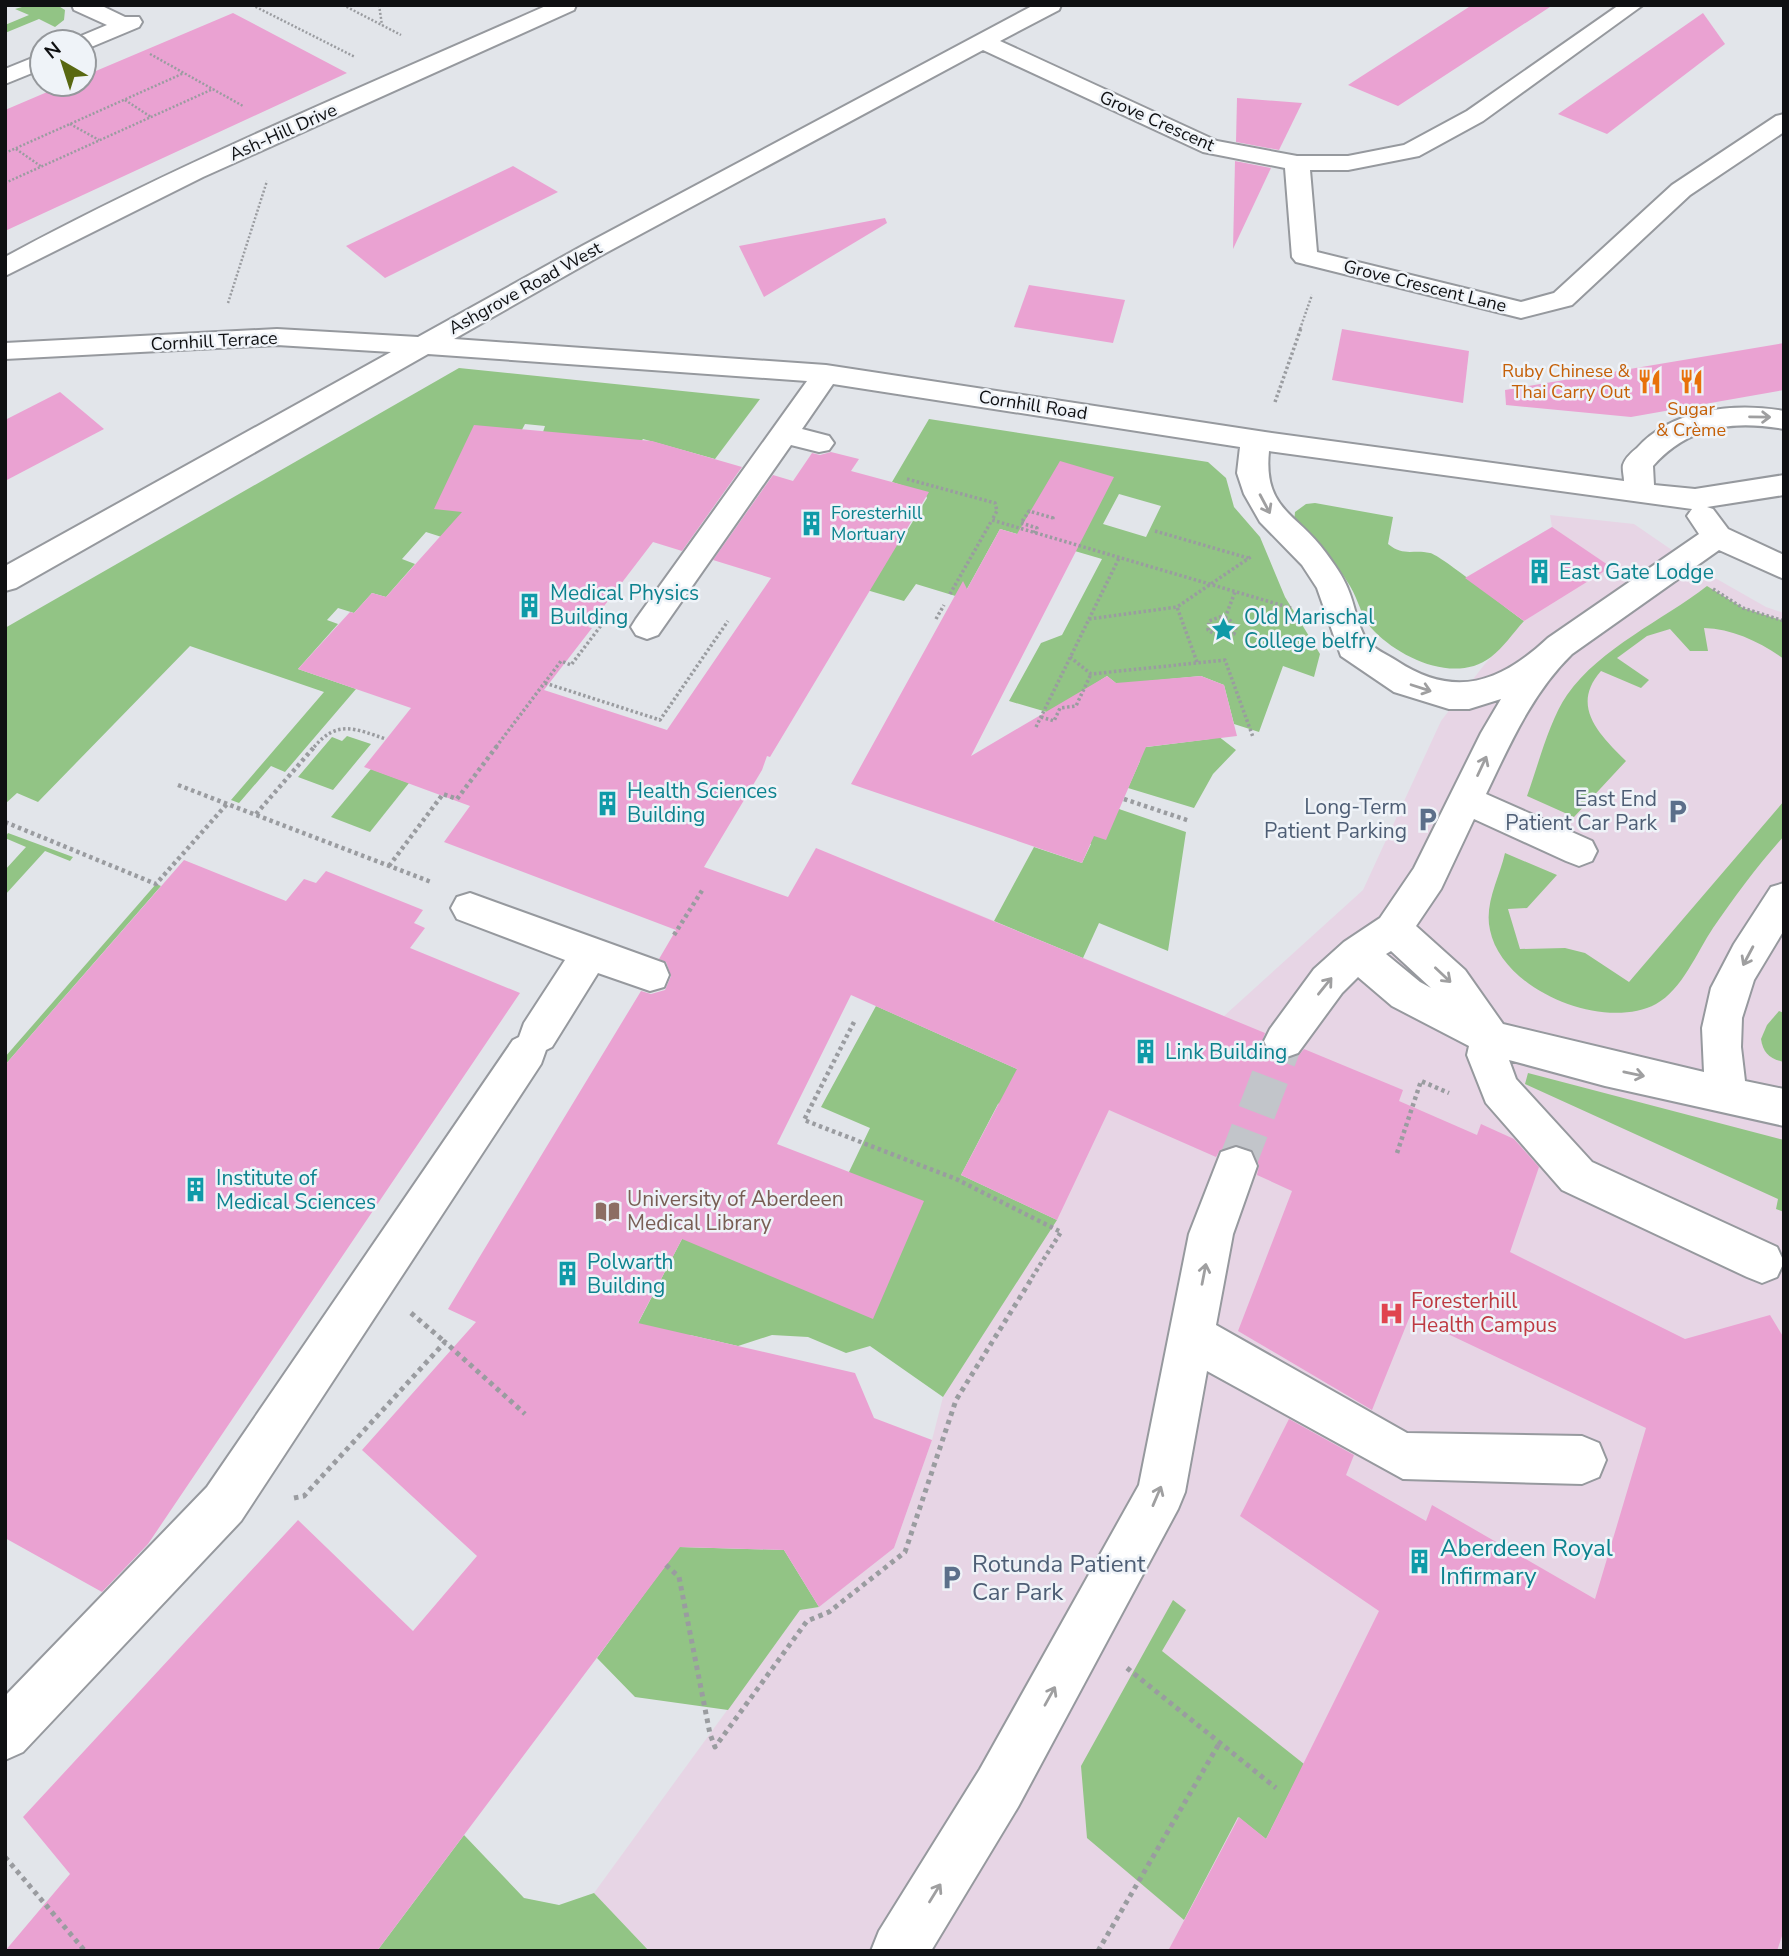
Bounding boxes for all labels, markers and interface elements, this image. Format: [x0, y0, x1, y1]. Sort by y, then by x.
north arrow [28, 28, 98, 98]
text: N [39, 36, 67, 65]
street label: Grove Crescent [1096, 85, 1219, 157]
street label: Ash-Hill Drive [225, 98, 341, 166]
street label: Ashgrove Road West [444, 236, 607, 340]
street label: Grove Crescent Lane [1341, 254, 1509, 318]
street label: Cornhill Terrace [150, 326, 278, 356]
place label: Ruby Chinese & Thai Carry Out [1502, 359, 1631, 404]
restaurant icon: Ruby Chinese & Thai Carry Out [1636, 367, 1664, 395]
restaurant icon: Sugar & Crème [1677, 368, 1705, 396]
street label: Cornhill Road [977, 385, 1089, 425]
place label: Sugar & Crème [1656, 397, 1726, 442]
one-way arrow [1748, 410, 1771, 423]
one-way arrow [1259, 493, 1272, 514]
place label: Foresterhill Mortuary [831, 501, 923, 546]
building icon: Foresterhill Mortuary [797, 509, 825, 537]
building icon: East Gate Lodge [1525, 558, 1553, 586]
place label: East Gate Lodge [1559, 558, 1714, 586]
place label: Medical Physics Building [550, 579, 699, 631]
building icon: Medical Physics Building [516, 591, 544, 619]
place label: Old Marischal College belfry [1244, 603, 1377, 655]
place icon: Old Marischal College belfry [1210, 615, 1238, 643]
one-way arrow [1410, 683, 1432, 695]
one-way arrow [1476, 756, 1490, 777]
place label: Health Sciences Building [627, 777, 777, 829]
place label: East End Patient Car Park [1505, 785, 1657, 837]
building icon: Health Sciences Building [593, 789, 621, 817]
place label: Long-Term Patient Parking [1264, 793, 1407, 845]
parking icon: East End Patient Car Park [1663, 797, 1691, 825]
parking icon: Long-Term Patient Parking [1413, 805, 1441, 833]
one-way arrow [1740, 945, 1754, 966]
one-way arrow [1434, 967, 1452, 983]
one-way arrow [1317, 978, 1332, 996]
building icon: Link Building [1131, 1038, 1159, 1066]
place label: Link Building [1165, 1038, 1287, 1066]
one-way arrow [1622, 1067, 1645, 1081]
place label: Institute of Medical Sciences [216, 1164, 376, 1216]
building icon: Institute of Medical Sciences [182, 1176, 210, 1204]
place label: University of Aberdeen Medical Library [627, 1185, 844, 1237]
library icon: University of Aberdeen Medical Library [593, 1197, 621, 1225]
place label: Polwarth Building [587, 1248, 673, 1300]
building icon: Polwarth Building [553, 1260, 581, 1288]
one-way arrow [1197, 1263, 1211, 1286]
place label: Foresterhill Health Campus [1411, 1287, 1557, 1339]
hospital icon: Foresterhill Health Campus [1377, 1299, 1405, 1327]
one-way arrow [1152, 1486, 1165, 1507]
place label: Aberdeen Royal Infirmary [1440, 1532, 1613, 1592]
place label: Rotunda Patient Car Park [972, 1548, 1146, 1608]
building icon: Aberdeen Royal Infirmary [1406, 1548, 1434, 1576]
parking icon: Rotunda Patient Car Park [938, 1564, 966, 1592]
one-way arrow [1044, 1686, 1057, 1707]
one-way arrow [928, 1883, 942, 1903]

